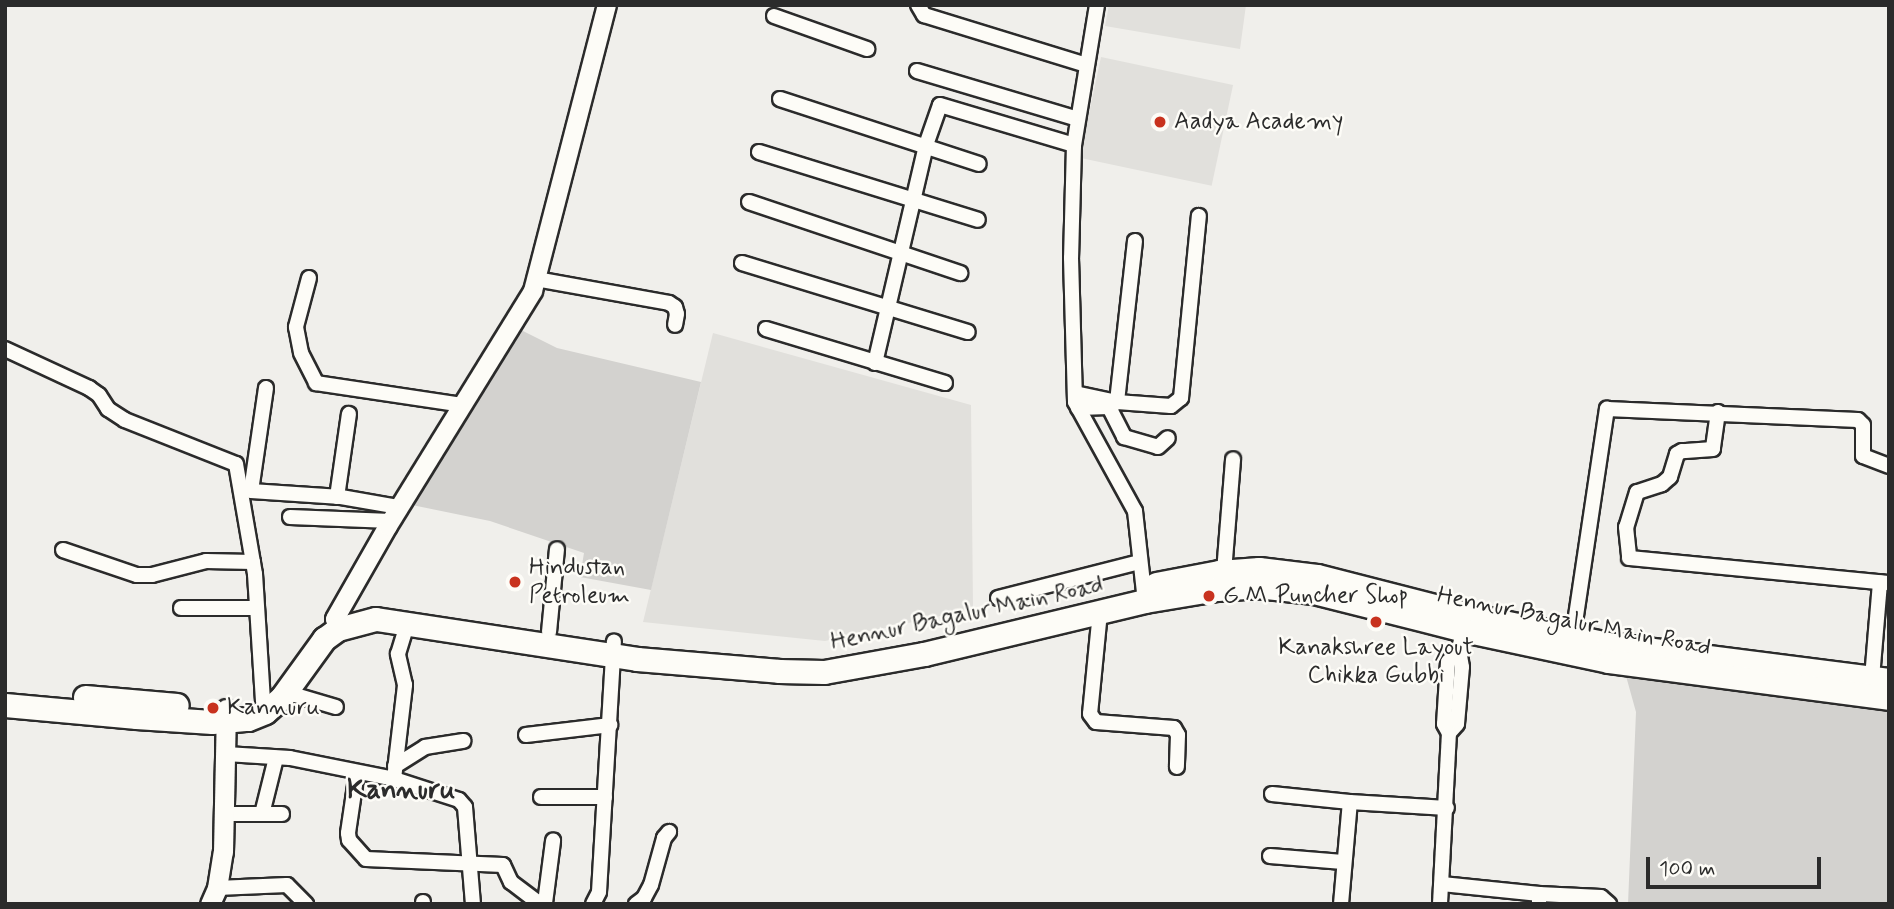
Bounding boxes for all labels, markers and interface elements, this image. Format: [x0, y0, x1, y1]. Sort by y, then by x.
place label: Aadya Academy [1174, 108, 1343, 136]
marker: Aadya Academy [1152, 114, 1168, 130]
place label: Hindustan Petroleum [529, 554, 630, 610]
street label: Hennur Bagalur Main Road [828, 571, 1106, 657]
marker: Hindustan Petroleum [507, 574, 523, 590]
street label: Hennur Bagalur Main Road [1435, 581, 1713, 663]
place label: G M Puncher Shop [1223, 582, 1408, 610]
marker: G M Puncher Shop [1201, 588, 1217, 604]
marker: Kanakshree Layout Chikka Gubbi [1368, 614, 1384, 630]
place label: Kanakshree Layout Chikka Gubbi [1277, 634, 1475, 690]
place label: Kannuru [227, 694, 320, 722]
marker: Kannuru [205, 700, 221, 716]
district label: Kannuru [347, 774, 455, 808]
scale bar [1649, 842, 1824, 886]
text: 100 m [1659, 855, 1715, 883]

